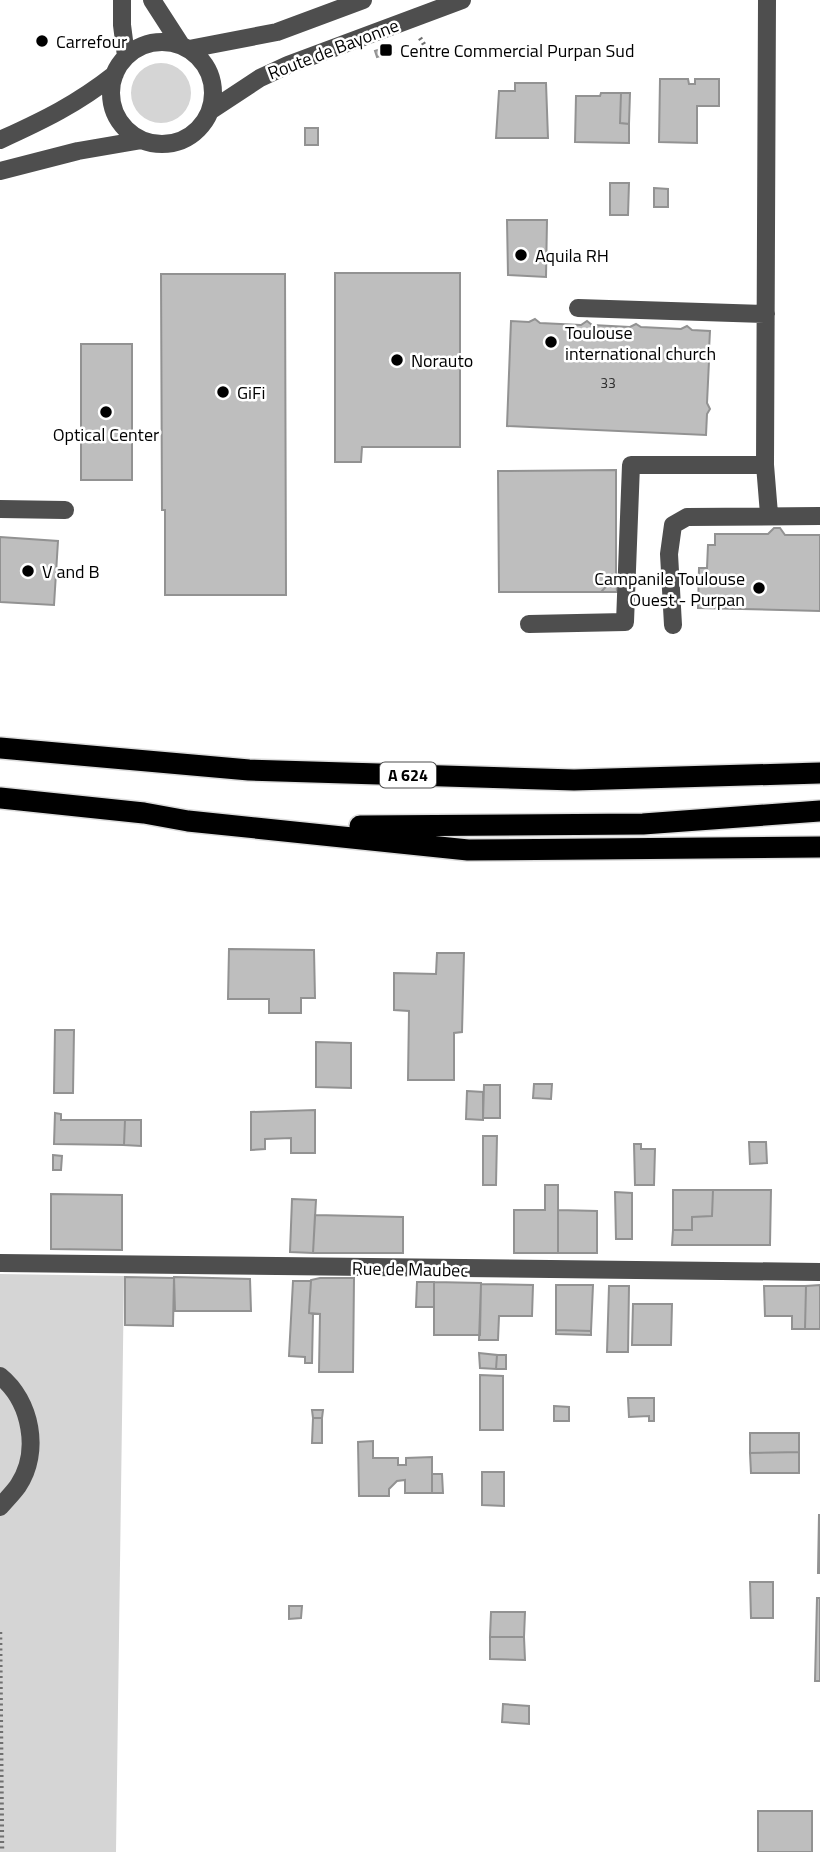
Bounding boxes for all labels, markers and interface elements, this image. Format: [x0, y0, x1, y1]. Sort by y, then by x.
street label: Route de Bayonne [264, 12, 402, 86]
place label: Carrefour [56, 28, 127, 55]
marker: Carrefour [34, 33, 50, 49]
place label: Centre Commercial Purpan Sud [400, 37, 634, 64]
marker: Centre Commercial Purpan Sud [378, 42, 394, 58]
place label: Aquila RH [535, 242, 609, 269]
marker: Aquila RH [513, 247, 529, 263]
place label: Toulouse international church [565, 319, 716, 367]
marker: Toulouse international church [543, 334, 559, 350]
place label: Norauto [411, 347, 473, 374]
marker: Norauto [389, 352, 405, 368]
house number: 33 [600, 372, 616, 393]
place label: GiFi [237, 379, 265, 406]
marker: GiFi [215, 384, 231, 400]
marker: Optical Center [98, 404, 114, 420]
place label: Optical Center [53, 421, 159, 448]
place label: V and B [42, 558, 100, 585]
marker: V and B [20, 563, 36, 579]
place label: Campanile Toulouse Ouest - Purpan [594, 565, 745, 613]
marker: Campanile Toulouse Ouest - Purpan [751, 580, 767, 596]
road number: A 624 [380, 762, 436, 788]
street label: Rue de Maubec [352, 1254, 469, 1284]

